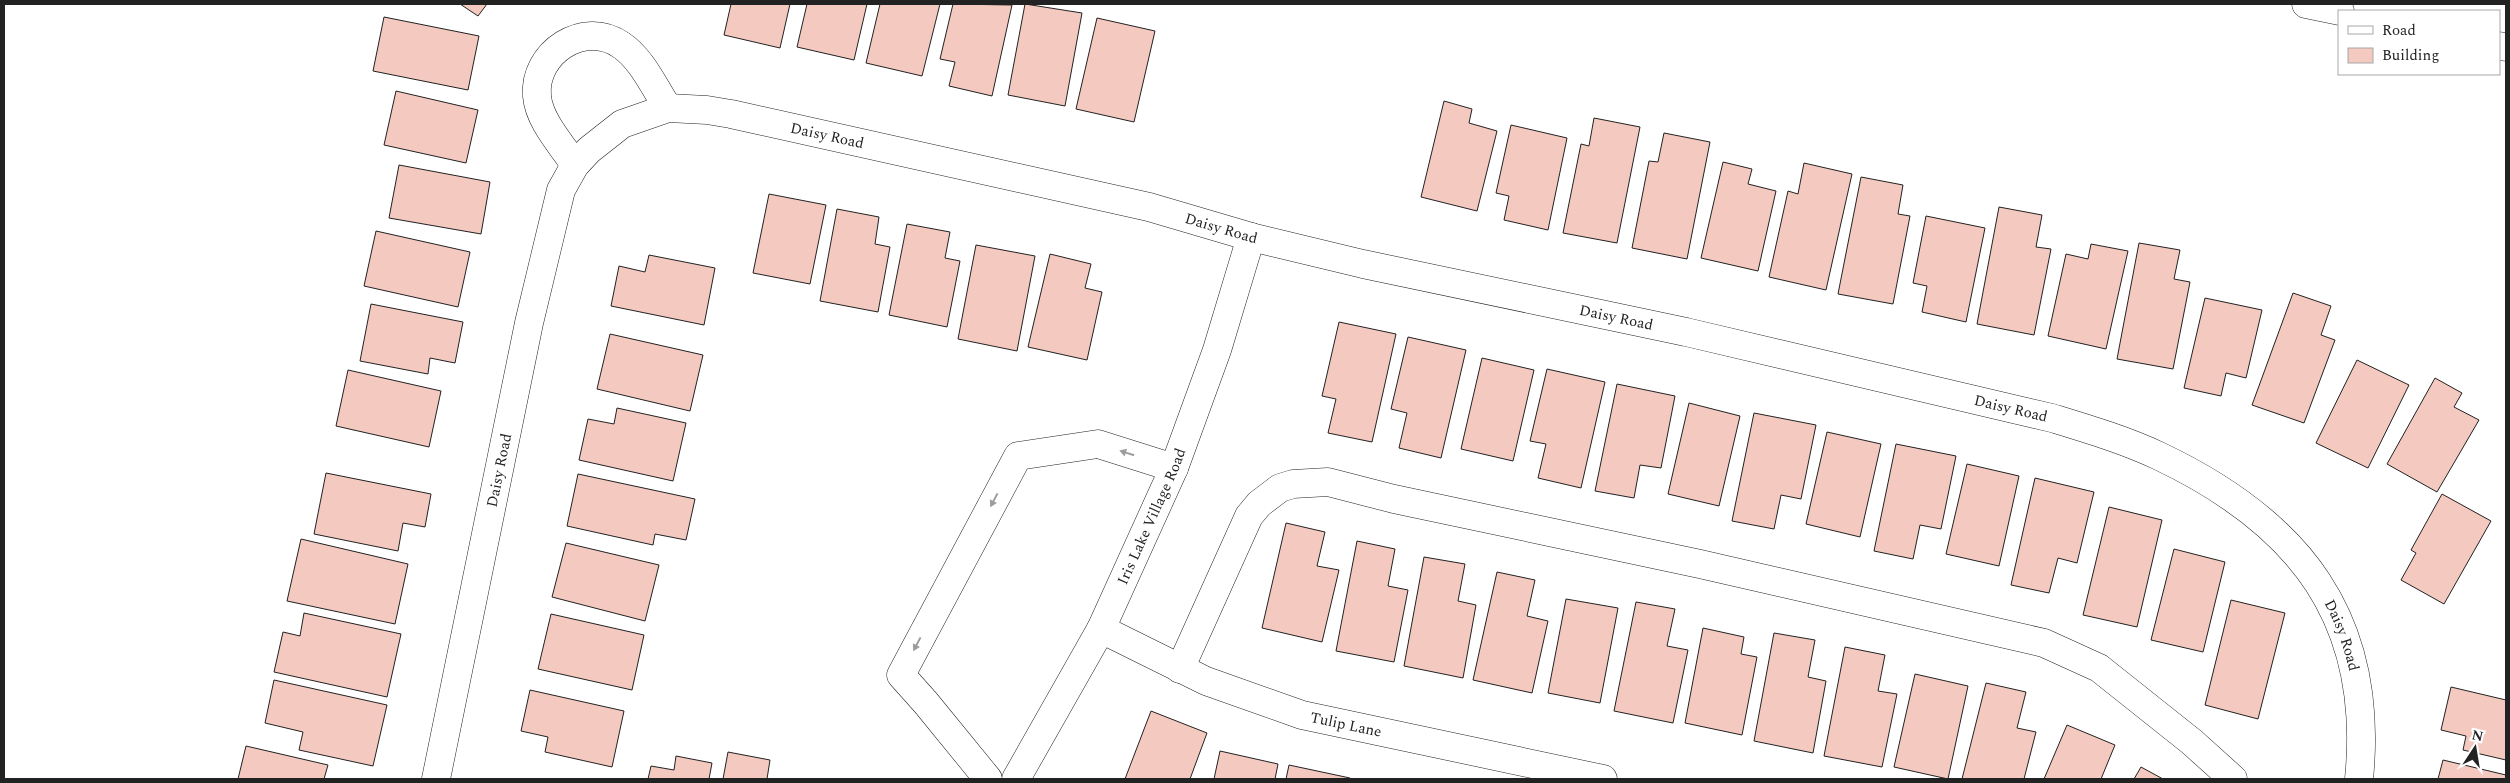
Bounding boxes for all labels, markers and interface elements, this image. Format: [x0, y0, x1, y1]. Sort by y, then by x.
legend [2338, 10, 2500, 75]
text: Road [2382, 19, 2416, 42]
text: Building [2382, 44, 2439, 67]
street label: Daisy Road [788, 117, 866, 155]
street label: Daisy Road [1182, 207, 1260, 250]
street label: Daisy Road [1577, 299, 1655, 337]
street label: Daisy Road [1972, 389, 2050, 429]
street label: Daisy Road [481, 431, 518, 509]
street label: Iris Lake Village Road [1112, 445, 1192, 589]
one-way arrow [1120, 449, 1135, 456]
one-way arrow [990, 493, 998, 508]
street label: Daisy Road [2318, 595, 2365, 673]
one-way arrow [913, 637, 922, 651]
street label: Tulip Lane [1308, 706, 1384, 744]
north arrow [2450, 723, 2500, 773]
text: N [2470, 724, 2485, 747]

